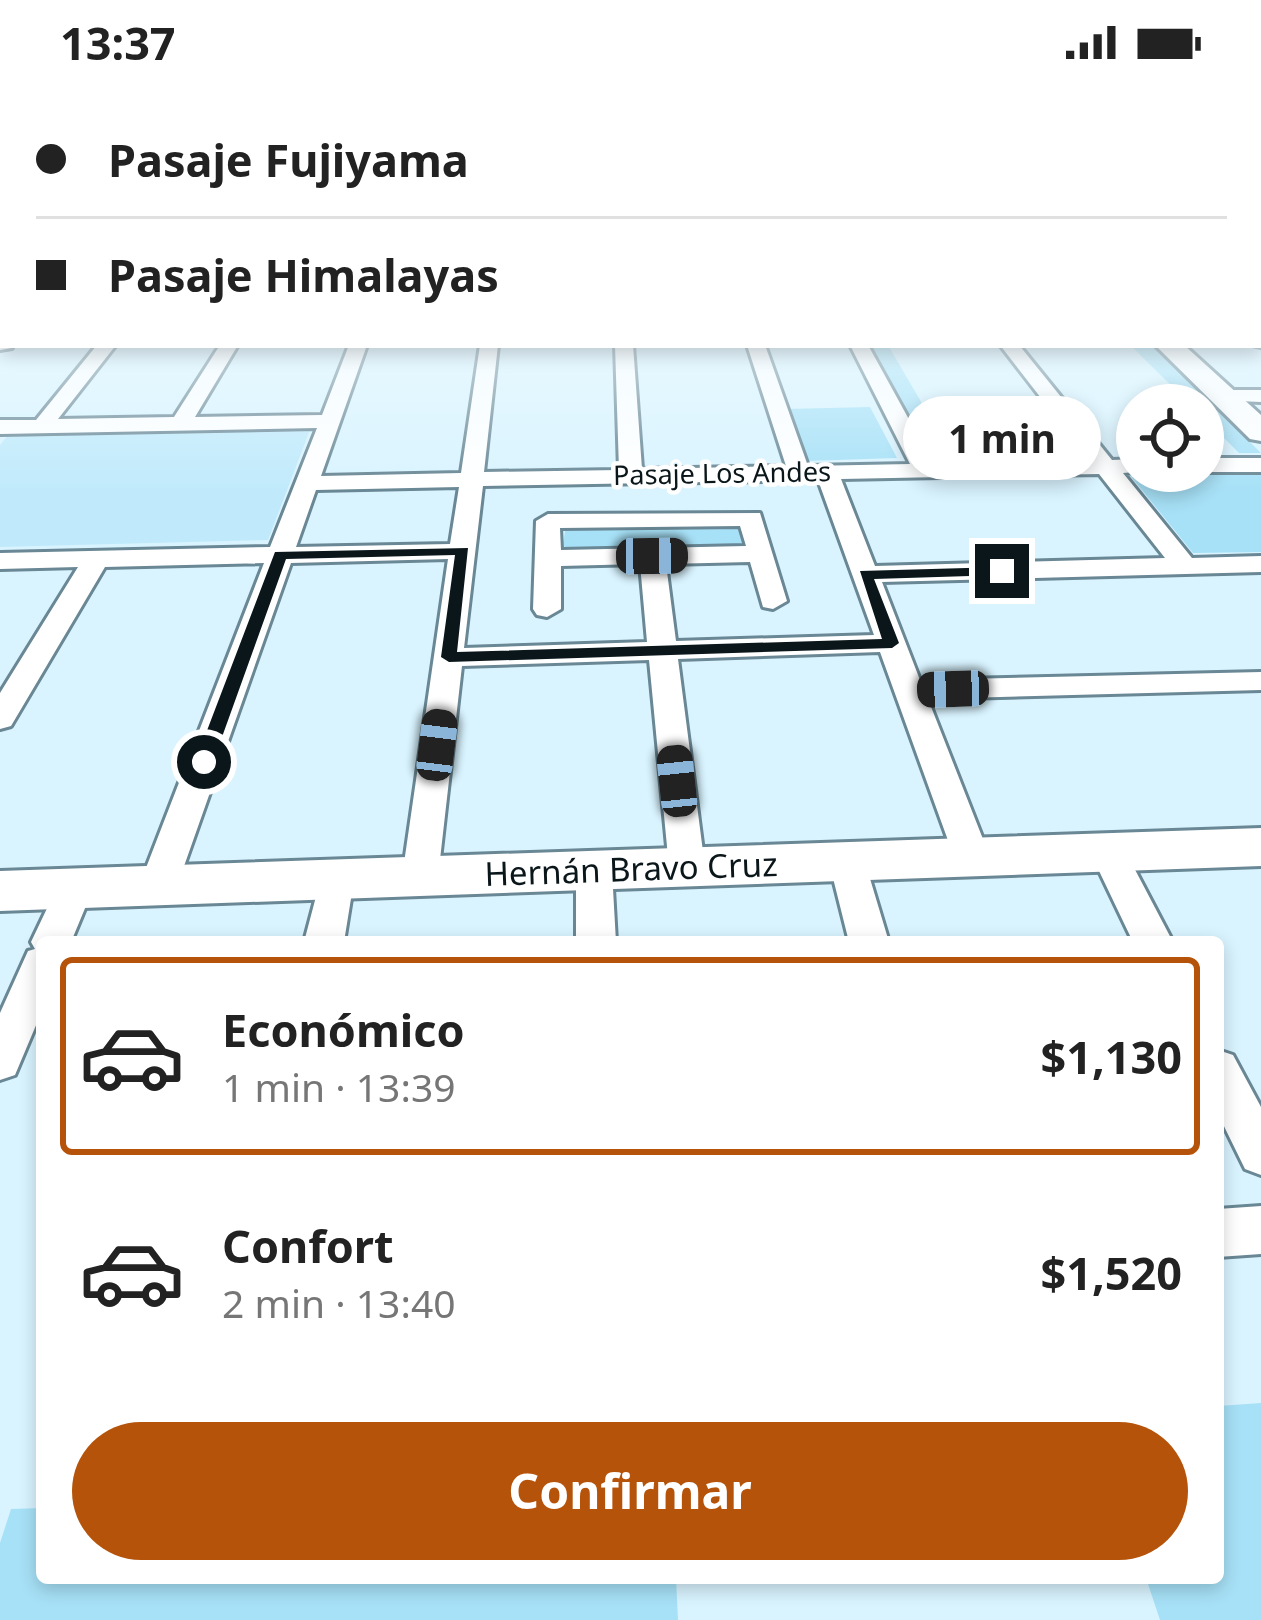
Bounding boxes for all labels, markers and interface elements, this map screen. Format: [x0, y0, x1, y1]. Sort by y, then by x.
text: 13:37 [60, 12, 176, 73]
text: Pasaje Fujiyama [108, 129, 469, 190]
text: Pasaje Himalayas [108, 244, 499, 305]
map controls [1116, 384, 1224, 492]
button: locate [1116, 384, 1224, 492]
callout: 1 min [903, 397, 1101, 481]
text: 1 min [948, 411, 1056, 464]
street label: Pasaje Los Andes [613, 452, 831, 493]
car [616, 537, 688, 575]
route end [975, 544, 1029, 598]
car [916, 670, 990, 708]
car [415, 707, 459, 783]
route start [177, 735, 231, 789]
car [655, 743, 699, 819]
street label: Hernán Bravo Cruz [484, 841, 778, 896]
text: Económico [222, 999, 465, 1060]
icon: car [78, 1002, 186, 1110]
text: $1,130 [1040, 1026, 1182, 1087]
text: 1 min · 13:39 [222, 1060, 456, 1113]
text: Confort [222, 1215, 393, 1276]
icon: car [78, 1218, 186, 1326]
text: $1,520 [1040, 1242, 1182, 1303]
text: 2 min · 13:40 [222, 1276, 456, 1329]
button: Confirmar [72, 1422, 1188, 1560]

